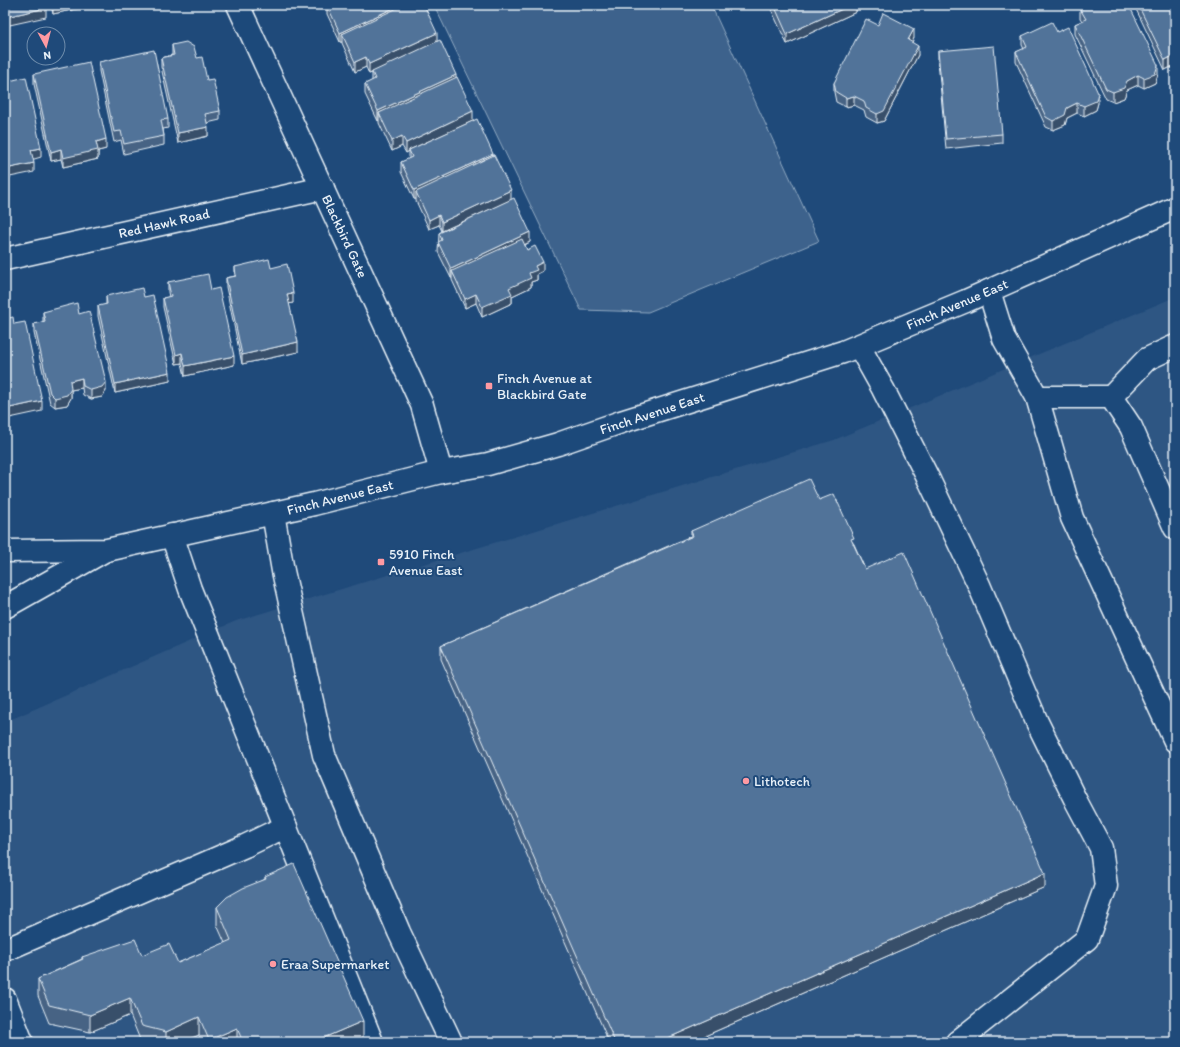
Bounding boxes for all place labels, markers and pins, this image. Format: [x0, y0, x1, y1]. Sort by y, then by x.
place label: Finch Avenue at Blackbird Gate [497, 370, 592, 403]
marker: Finch Avenue at Blackbird Gate [484, 381, 494, 391]
place label: 5910 Finch Avenue East [389, 546, 463, 579]
marker: 5910 Finch Avenue East [376, 557, 386, 567]
place label: Lithotech [754, 773, 810, 790]
marker: Lithotech [741, 776, 751, 786]
place label: Eraa Supermarket [281, 956, 390, 973]
marker: Eraa Supermarket [268, 959, 278, 969]

